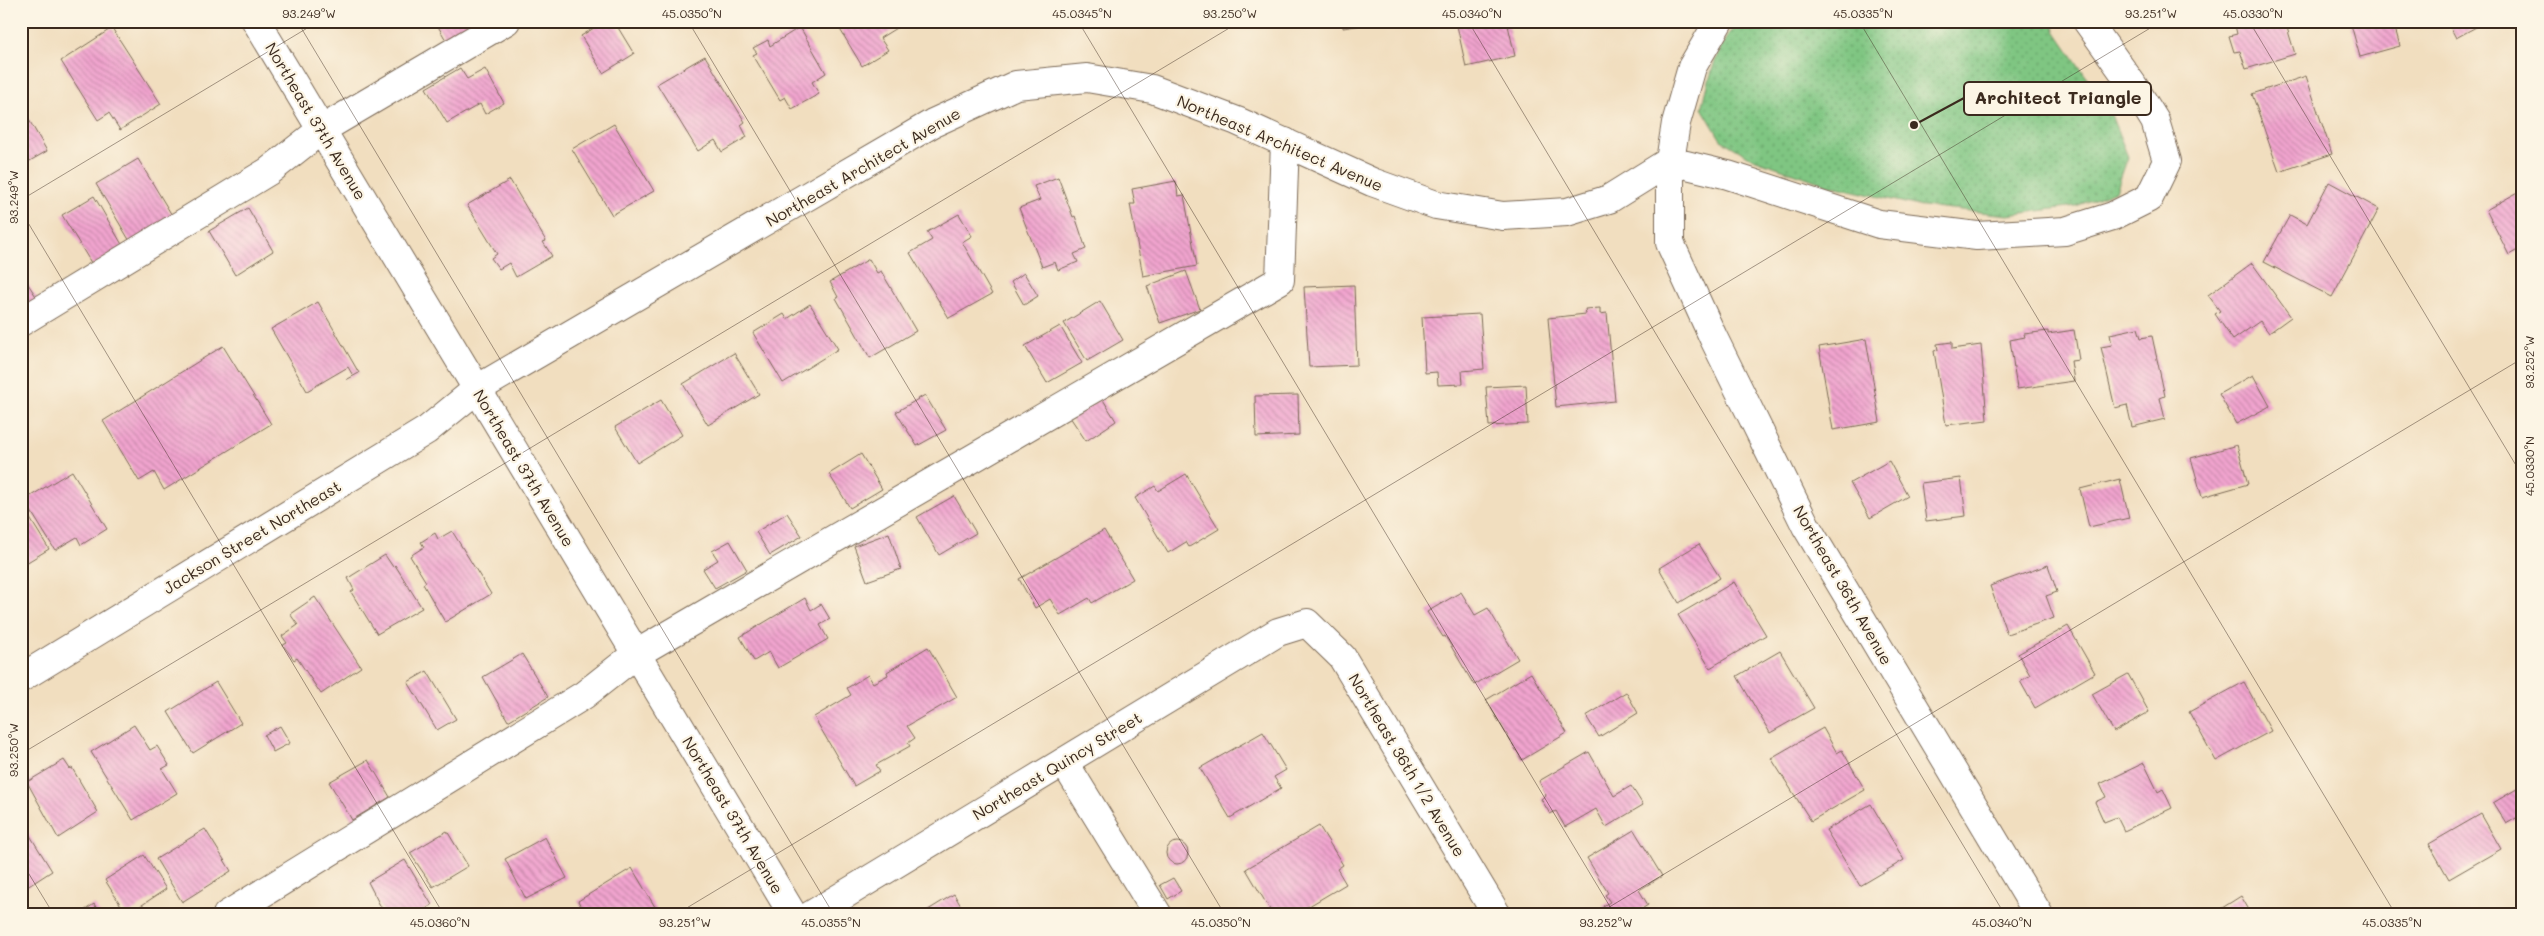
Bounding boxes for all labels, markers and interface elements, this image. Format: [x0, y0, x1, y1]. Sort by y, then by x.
text: 93.249°W [282, 5, 336, 21]
text: 45.0350°N [662, 5, 722, 21]
text: 45.0345°N [1052, 5, 1112, 21]
text: 93.250°W [1203, 5, 1257, 21]
text: 45.0340°N [1442, 5, 1502, 21]
text: 45.0335°N [1833, 5, 1893, 21]
text: 93.251°W [2125, 5, 2177, 21]
text: 45.0330°N [2223, 5, 2283, 21]
street label: Northeast 37th Avenue [261, 38, 372, 203]
callout: Architect Triangle [1964, 82, 2151, 115]
text: Architect Triangle [1975, 85, 2142, 109]
street label: Northeast Architect Avenue [1174, 90, 1386, 195]
street label: Northeast Architect Avenue [762, 102, 964, 231]
text: 93.249°W [5, 170, 21, 224]
text: 93.252°W [2521, 335, 2537, 389]
street label: Northeast 37th Avenue [469, 385, 580, 550]
text: 45.0330°N [2521, 436, 2537, 496]
street label: Jackson Street Northeast [159, 475, 345, 598]
street label: Northeast 36th Avenue [1789, 501, 1898, 668]
street label: Northeast 36th 1/2 Avenue [1344, 669, 1471, 860]
street label: Northeast Quincy Street [968, 707, 1145, 825]
text: 93.250°W [5, 723, 21, 777]
street label: Northeast 37th Avenue [678, 732, 789, 897]
text: 45.0360°N [410, 914, 470, 930]
text: 93.251°W [659, 914, 711, 930]
text: 45.0355°N [801, 914, 861, 930]
text: 45.0350°N [1191, 914, 1251, 930]
text: 93.252°W [1579, 914, 1633, 930]
text: 45.0340°N [1972, 914, 2032, 930]
text: 45.0335°N [2362, 914, 2422, 930]

